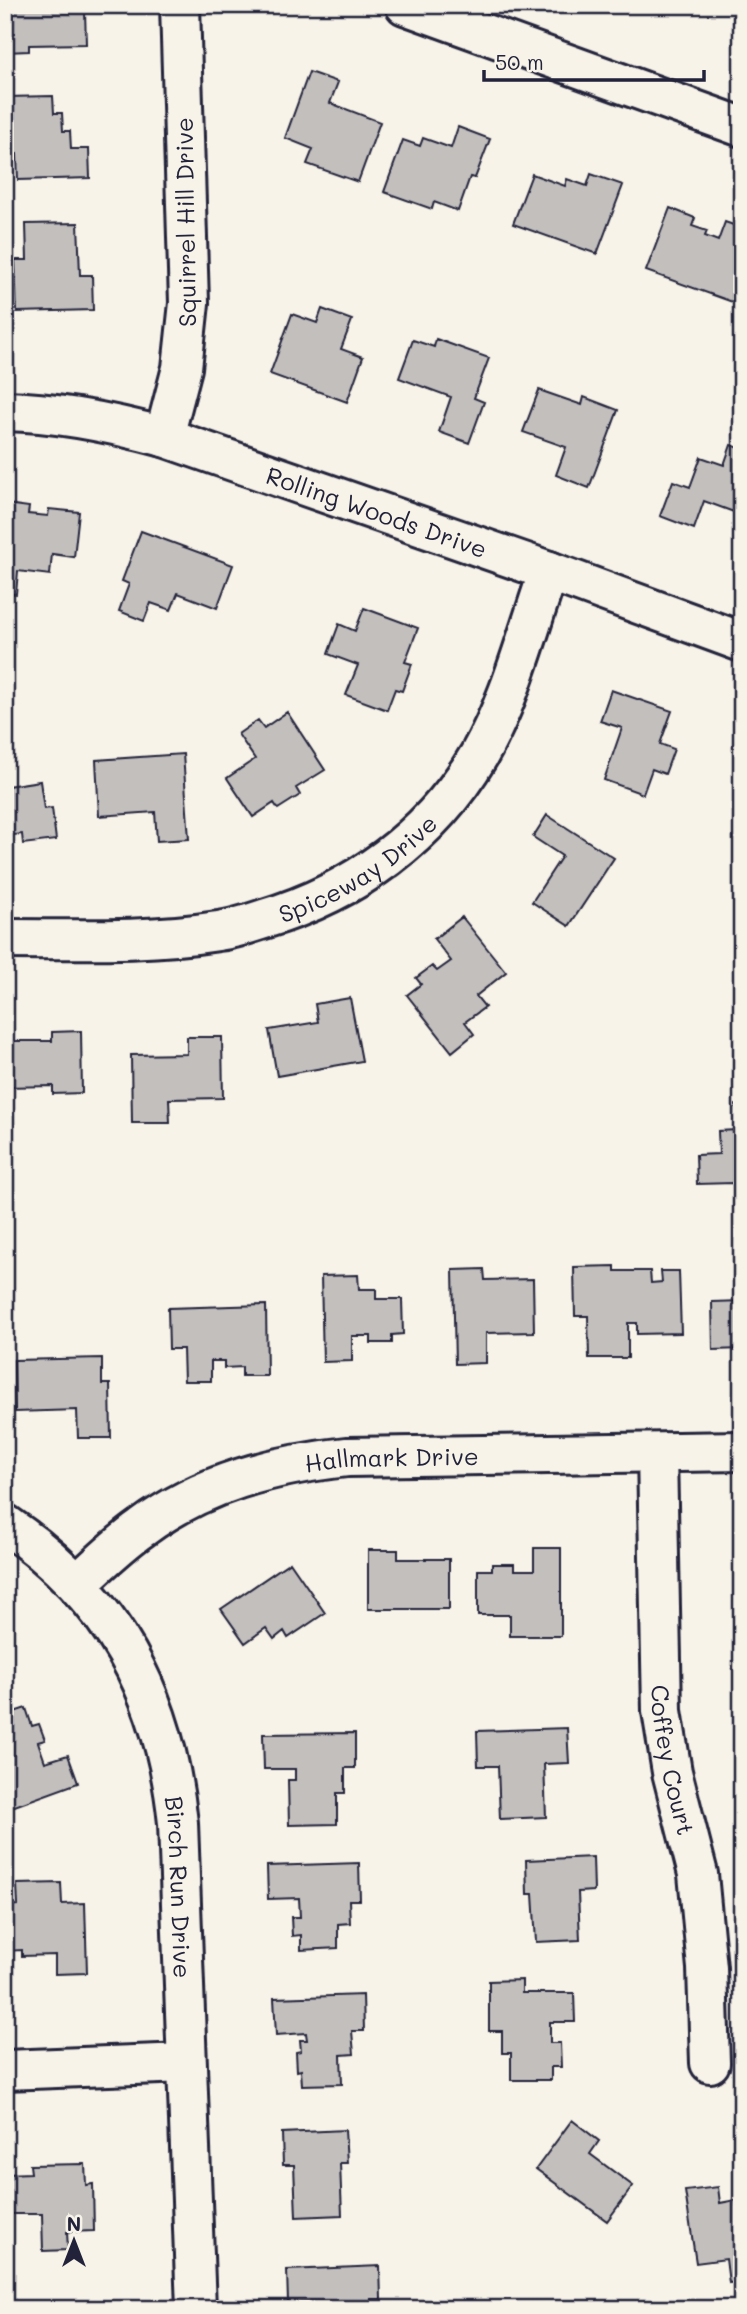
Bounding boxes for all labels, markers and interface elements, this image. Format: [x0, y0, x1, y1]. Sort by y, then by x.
scale bar [484, 38, 705, 82]
text: 50 m [495, 48, 544, 75]
street label: Squirrel Hill Drive [168, 117, 202, 327]
street label: Rolling Woods Drive [263, 458, 491, 564]
street label: Spiceway Drive [274, 807, 443, 929]
street label: Hallmark Drive [302, 1440, 479, 1478]
street label: Coffey Court [646, 1685, 703, 1838]
street label: Birch Run Drive [159, 1794, 199, 1979]
north arrow [38, 2206, 108, 2276]
text: N [67, 2211, 81, 2236]

